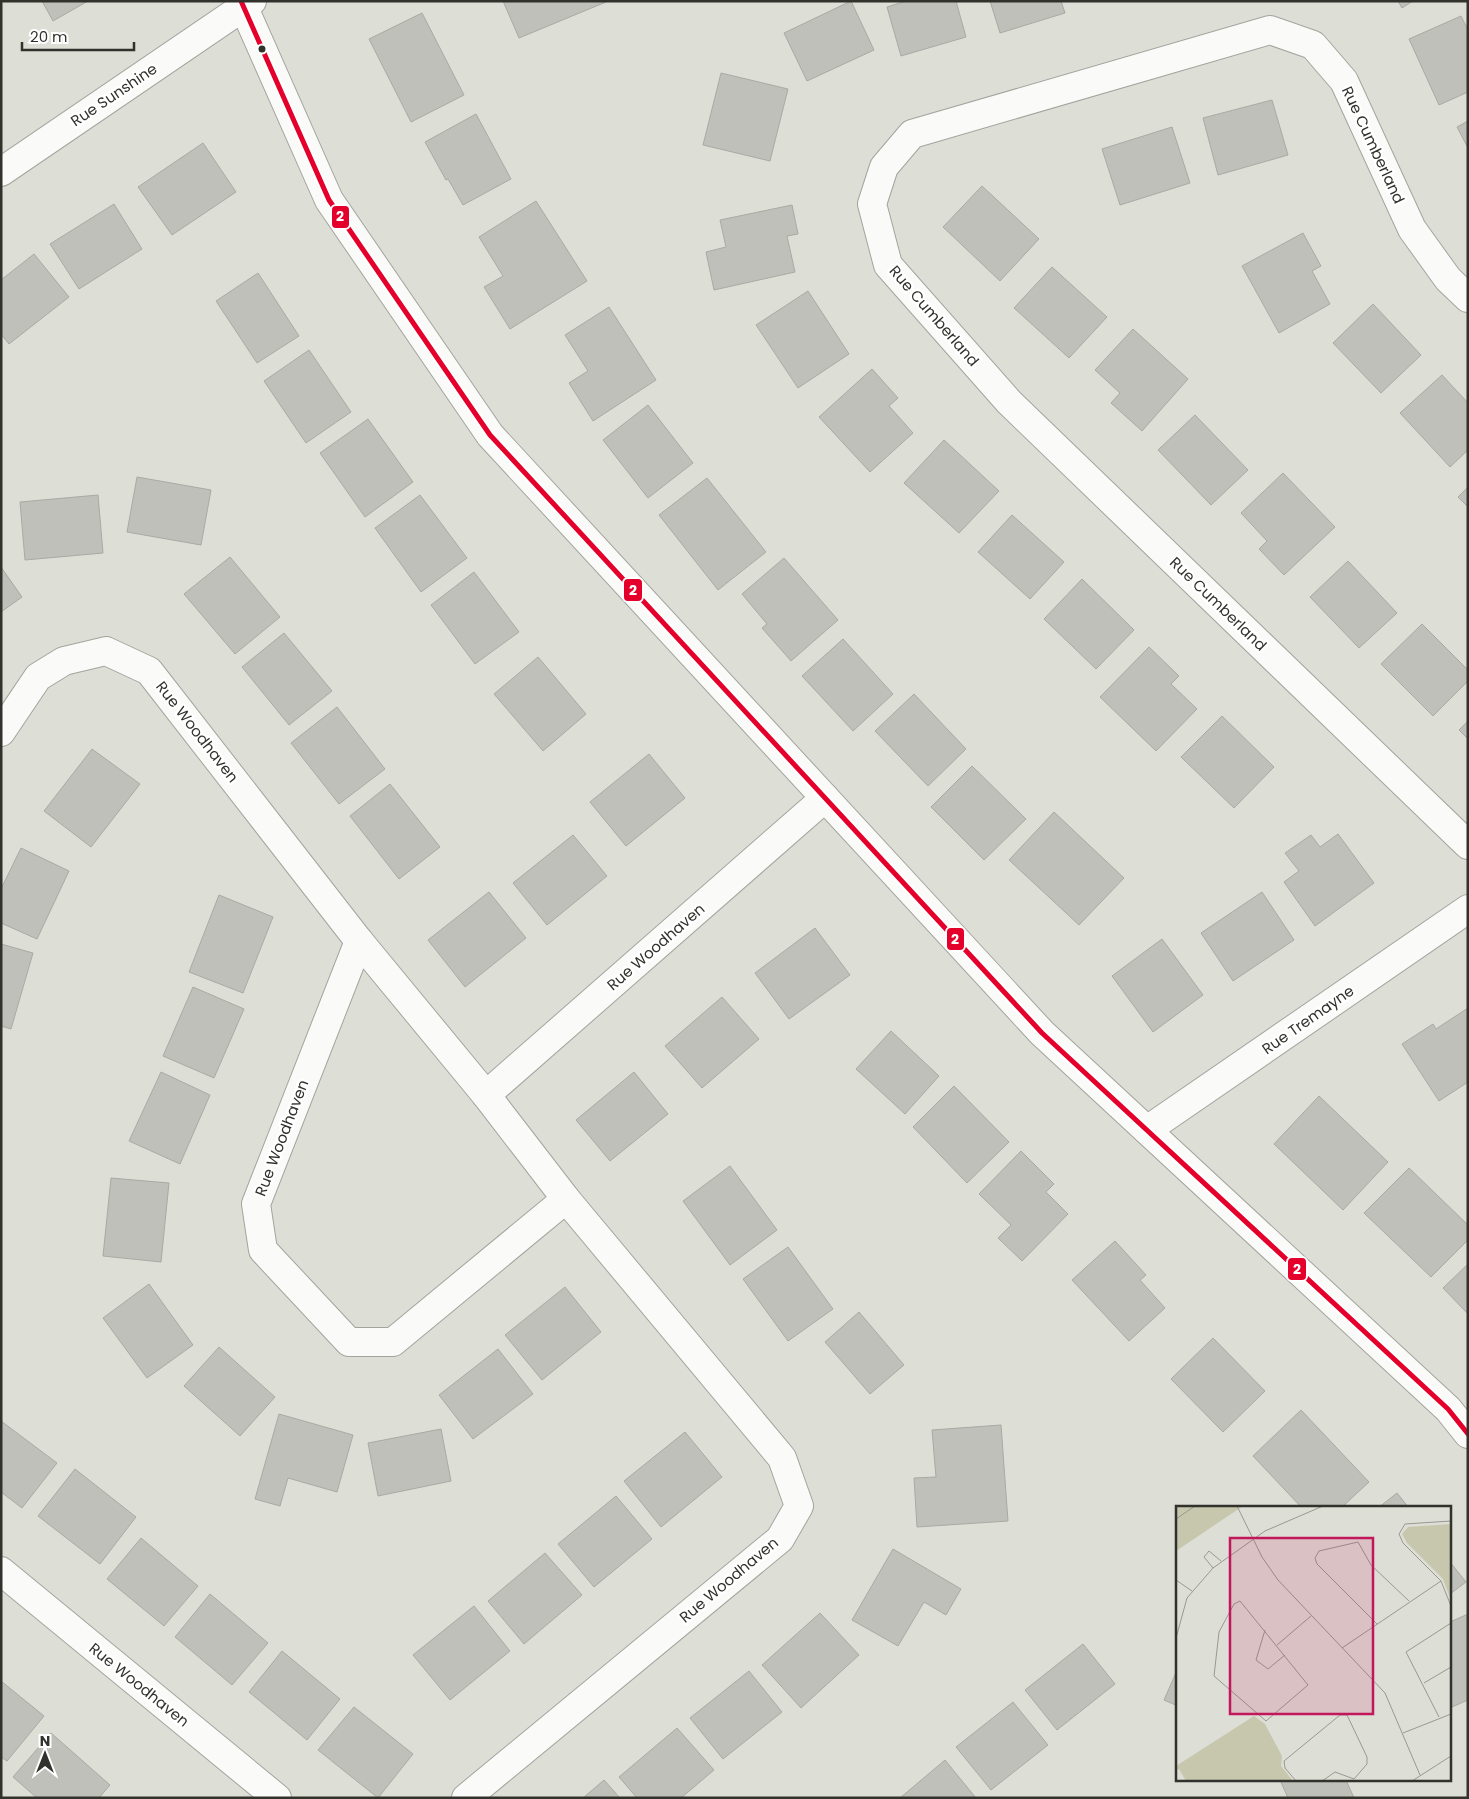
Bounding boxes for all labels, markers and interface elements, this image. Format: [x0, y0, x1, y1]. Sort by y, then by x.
scale bar [22, 20, 135, 52]
text: 20 m [30, 26, 68, 47]
unlabelled marker [257, 44, 267, 54]
street label: Rue Sunshine [66, 58, 161, 131]
street label: Rue Cumberland [1337, 83, 1410, 207]
line badge: 2 [331, 205, 350, 229]
text: 2 [336, 206, 344, 226]
street label: Rue Cumberland [885, 261, 984, 371]
street label: Rue Cumberland [1165, 552, 1271, 655]
line badge: 2 [623, 578, 643, 602]
text: 2 [629, 580, 637, 600]
street label: Rue Woodhaven [151, 677, 244, 787]
street label: Rue Woodhaven [602, 898, 709, 995]
line badge: 2 [946, 927, 965, 951]
text: 2 [951, 929, 959, 949]
street label: Rue Tremayne [1257, 980, 1358, 1059]
street label: Rue Woodhaven [250, 1077, 313, 1199]
line badge: 2 [1287, 1257, 1307, 1281]
text: 2 [1293, 1259, 1301, 1279]
inset map [1176, 1506, 1452, 1782]
street label: Rue Woodhaven [675, 1532, 783, 1627]
street label: Rue Woodhaven [85, 1638, 194, 1731]
north arrow [20, 1729, 70, 1779]
text: N [40, 1731, 50, 1751]

